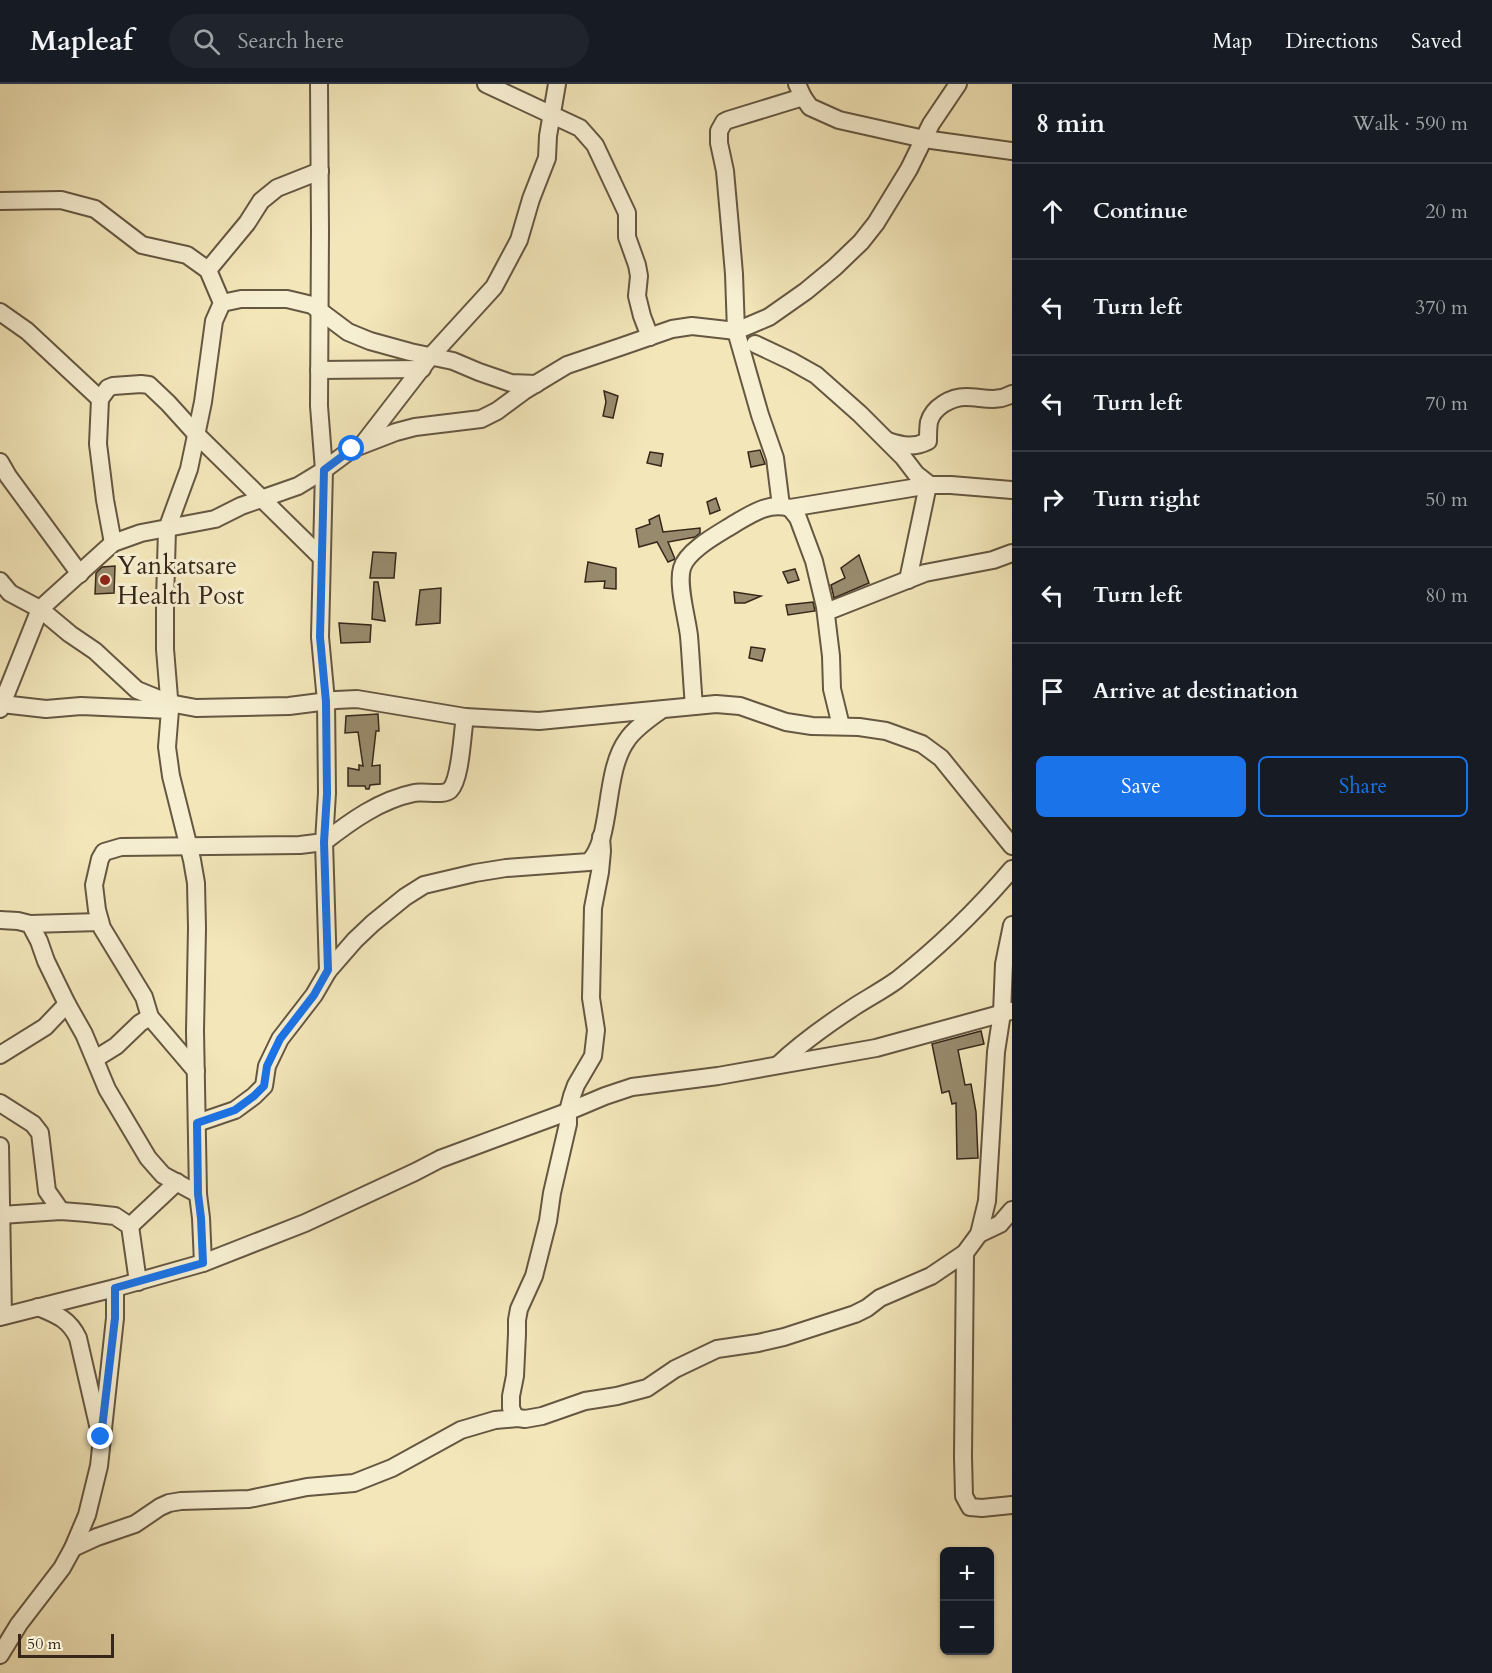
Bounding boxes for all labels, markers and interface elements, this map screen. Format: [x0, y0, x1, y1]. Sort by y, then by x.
search box [169, 14, 589, 68]
text: Mapleaf [30, 22, 133, 60]
icon: search [190, 25, 223, 58]
text: Search here [238, 26, 344, 56]
text: Map [1212, 27, 1252, 56]
text: Directions [1285, 27, 1378, 56]
text: Saved [1411, 27, 1462, 56]
text: 8 min [1036, 106, 1105, 141]
text: Walk · 590 m [1353, 110, 1468, 137]
icon: ahead [1036, 195, 1069, 228]
text: Continue [1093, 196, 1188, 226]
text: 20 m [1425, 198, 1468, 225]
icon: left [1036, 291, 1069, 324]
text: Turn left [1093, 292, 1182, 322]
text: 370 m [1415, 294, 1468, 321]
icon: left [1036, 387, 1069, 420]
text: Turn left [1093, 388, 1182, 418]
text: 70 m [1425, 390, 1468, 417]
route start [338, 435, 364, 461]
icon: right [1036, 483, 1069, 516]
text: Turn right [1093, 484, 1200, 514]
text: 50 m [1425, 486, 1468, 513]
place label: Yankatsare Health Post [117, 548, 244, 613]
marker: Yankatsare Health Post [98, 573, 112, 587]
icon: left [1036, 579, 1069, 612]
text: Turn left [1093, 580, 1182, 610]
text: 80 m [1425, 582, 1468, 609]
icon: arrive [1036, 675, 1069, 708]
text: Arrive at destination [1093, 676, 1298, 706]
button: Save [1036, 756, 1246, 817]
button: Share [1258, 756, 1468, 817]
route end [87, 1423, 113, 1449]
map controls [940, 1547, 994, 1655]
button: + [940, 1547, 994, 1601]
button: − [940, 1601, 994, 1655]
scale bar [18, 1631, 114, 1658]
text: 50 m [27, 1633, 61, 1655]

